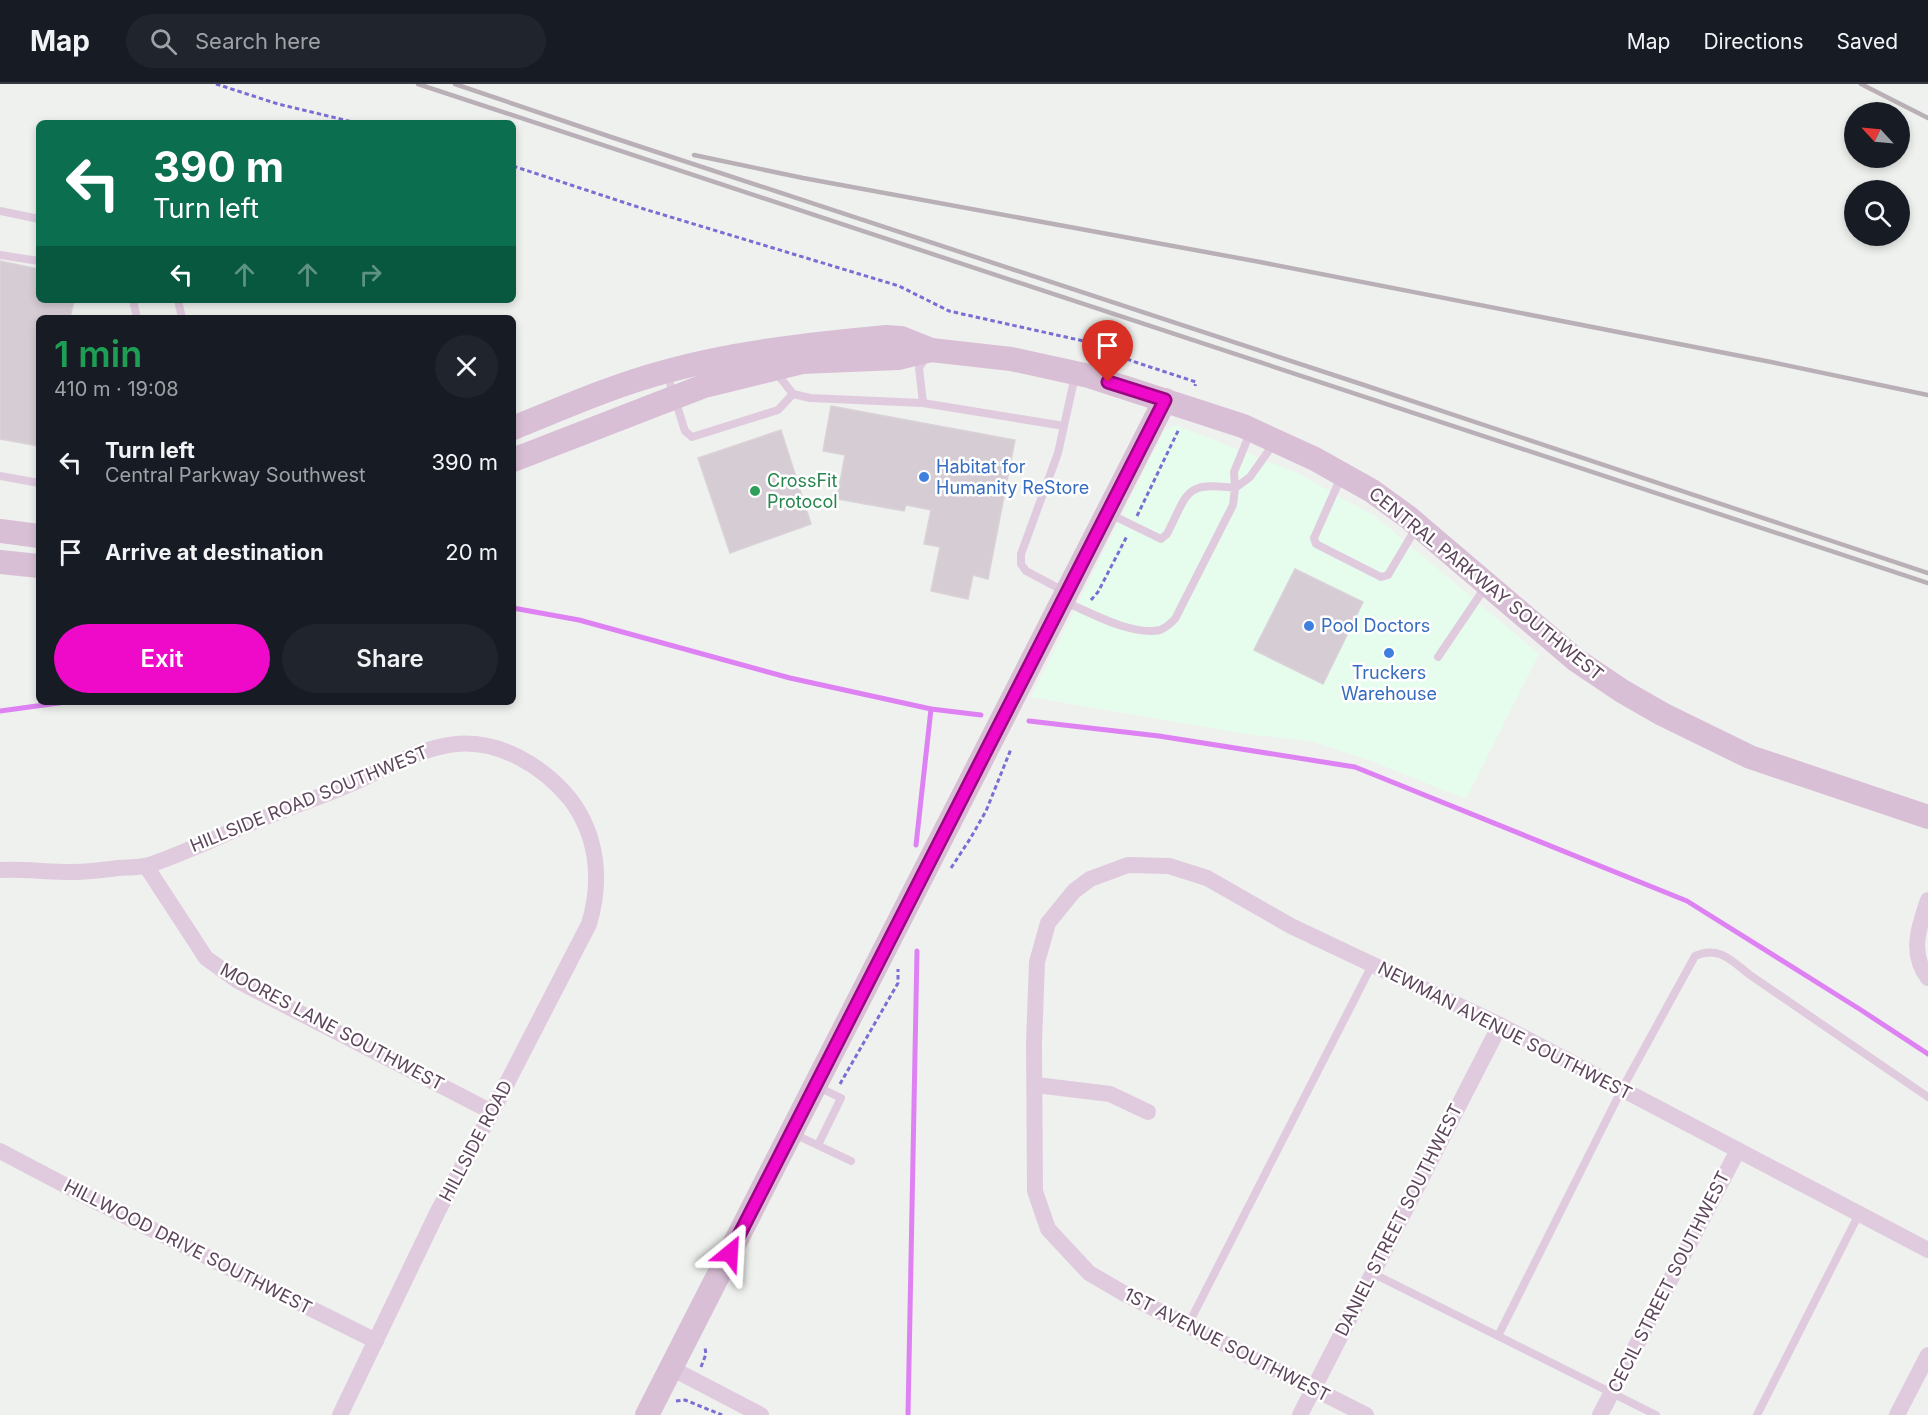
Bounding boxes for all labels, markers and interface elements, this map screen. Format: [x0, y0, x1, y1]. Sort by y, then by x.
search box [126, 14, 546, 68]
text: Map [30, 24, 90, 58]
icon: search [147, 25, 180, 58]
text: Search here [195, 28, 321, 54]
text: Map [1627, 29, 1670, 54]
text: Directions [1703, 29, 1804, 54]
text: Saved [1837, 29, 1898, 54]
north arrow [1844, 102, 1910, 168]
map controls [1844, 102, 1910, 246]
text: 390 m [153, 141, 284, 192]
icon: left [54, 144, 132, 222]
button: search [1844, 180, 1910, 246]
text: Turn left [153, 192, 259, 225]
icon: left [165, 258, 198, 291]
icon: ahead [228, 258, 261, 291]
icon: ahead [291, 258, 324, 291]
icon: right [354, 258, 387, 291]
pin [1082, 320, 1133, 382]
icon: arrive [1091, 329, 1124, 362]
text: 1 min [54, 332, 142, 376]
button: close [435, 335, 498, 398]
text: 410 m · 19:08 [54, 377, 179, 401]
text: Turn left [105, 437, 195, 463]
icon: left [54, 446, 87, 479]
text: 390 m [431, 449, 498, 475]
place label: Habitat for Humanity ReStore [936, 456, 1089, 498]
text: Central Parkway Southwest [105, 463, 366, 487]
place label: CrossFit Protocol [767, 470, 838, 512]
marker: Habitat for Humanity ReStore [917, 470, 931, 484]
street label: CENTRAL PARKWAY SOUTHWEST [1365, 483, 1608, 685]
marker: CrossFit Protocol [748, 484, 762, 498]
icon: arrive [54, 536, 87, 569]
text: Arrive at destination [105, 539, 324, 565]
text: 20 m [445, 539, 498, 565]
place label: Pool Doctors [1321, 615, 1430, 636]
marker: Pool Doctors [1302, 619, 1316, 633]
button: Exit [54, 624, 270, 693]
button: Share [282, 624, 498, 693]
marker: Truckers Warehouse [1382, 646, 1396, 660]
place label: Truckers Warehouse [1341, 662, 1437, 704]
street label: HILLSIDE ROAD SOUTHWEST [187, 741, 431, 856]
street label: NEWMAN AVENUE SOUTHWEST [1375, 957, 1636, 1104]
street label: MOORES LANE SOUTHWEST [217, 959, 448, 1095]
street label: HILLSIDE ROAD [435, 1077, 516, 1205]
street label: DANIEL STREET SOUTHWEST [1331, 1100, 1466, 1339]
street label: CECIL STREET SOUTHWEST [1603, 1168, 1734, 1396]
street label: HILLWOOD DRIVE SOUTHWEST [61, 1175, 316, 1318]
position arrow [698, 1221, 762, 1285]
street label: 1ST AVENUE SOUTHWEST [1121, 1283, 1334, 1406]

